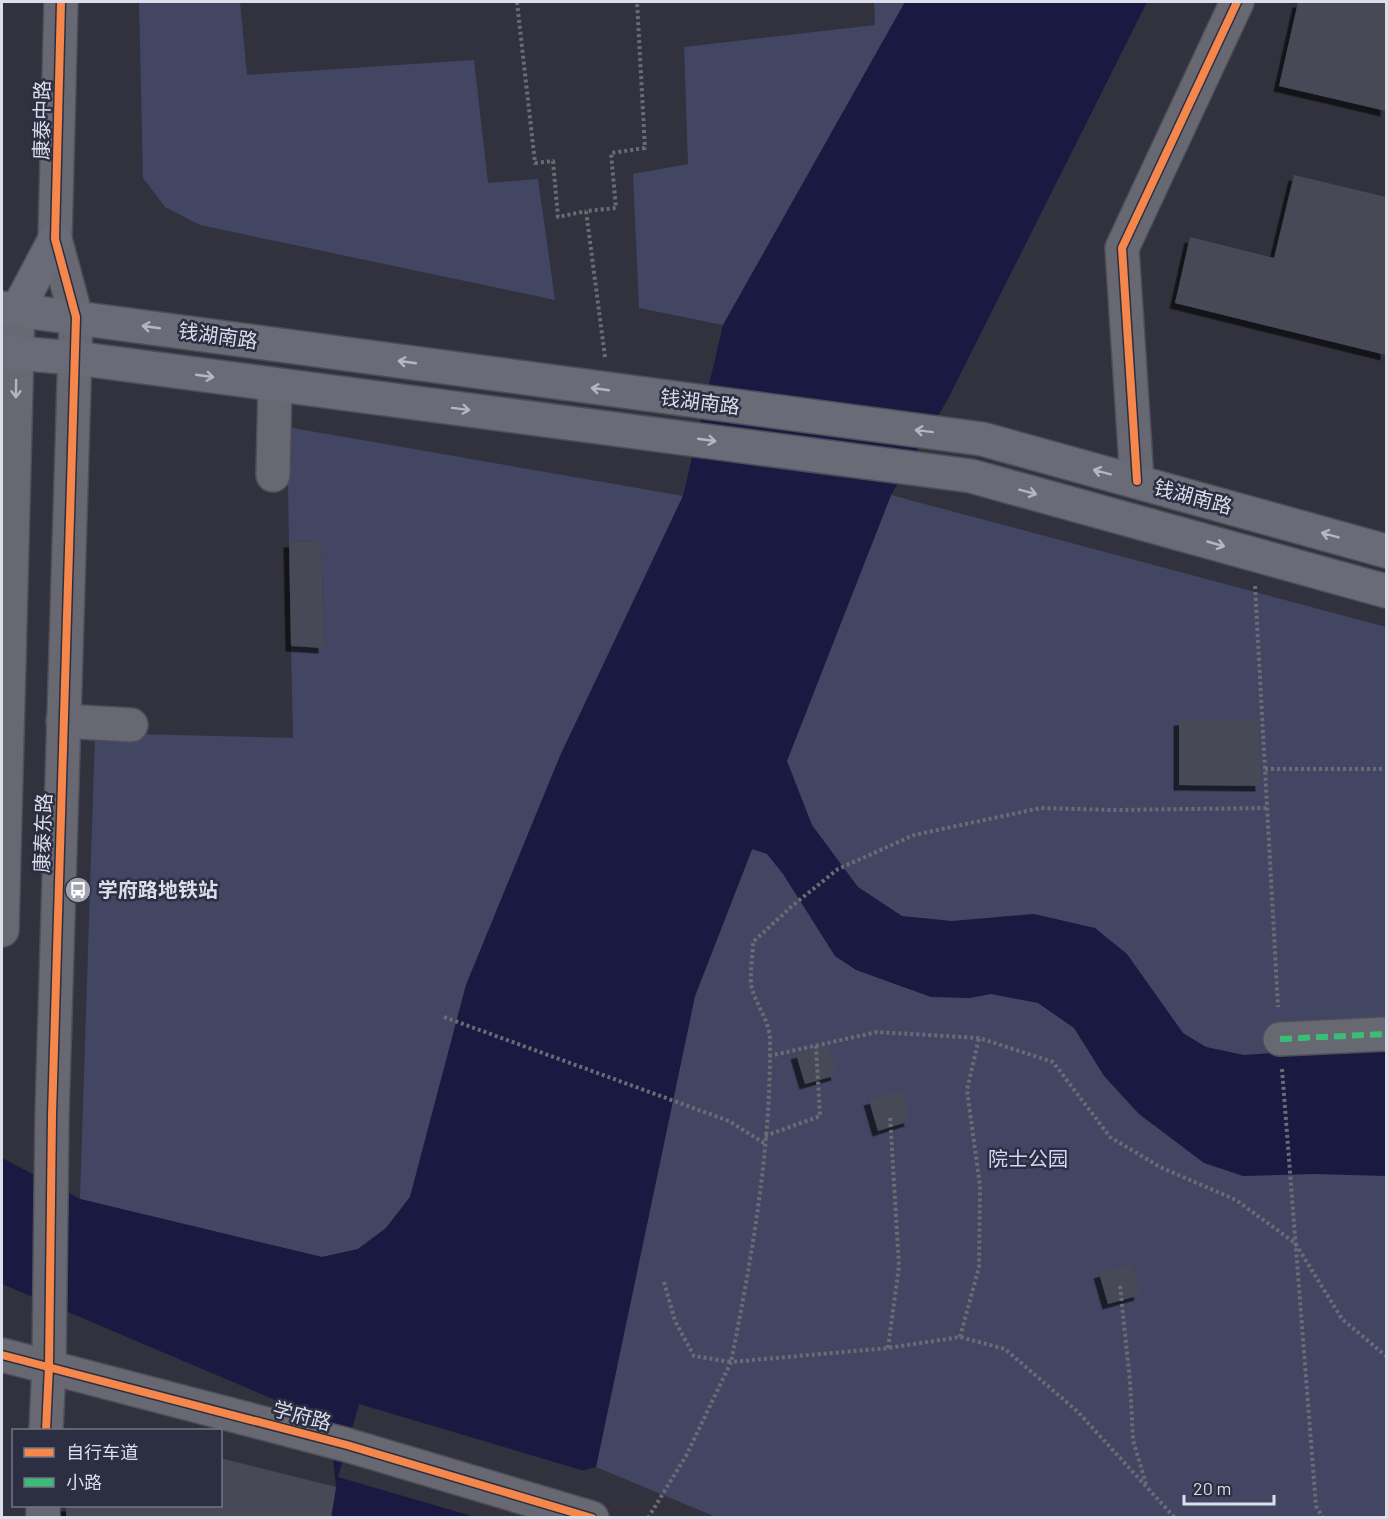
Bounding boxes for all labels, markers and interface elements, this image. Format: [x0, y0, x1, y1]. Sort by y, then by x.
street label: 康泰中路 [28, 80, 54, 160]
street label: 钱湖南路 [177, 318, 259, 352]
one-way arrow [142, 321, 161, 332]
one-way arrow [397, 357, 417, 368]
one-way arrow [195, 370, 215, 381]
one-way arrow [10, 378, 22, 398]
one-way arrow [590, 383, 610, 394]
street label: 钱湖南路 [659, 384, 741, 418]
one-way arrow [451, 404, 471, 415]
one-way arrow [915, 426, 934, 437]
one-way arrow [696, 435, 716, 446]
one-way arrow [1093, 466, 1112, 477]
street label: 钱湖南路 [1152, 474, 1235, 518]
one-way arrow [1018, 487, 1037, 498]
one-way arrow [1321, 529, 1340, 540]
one-way arrow [1206, 539, 1225, 550]
street label: 康泰东路 [29, 793, 55, 873]
bus stop icon: 学府路地铁站 [63, 875, 93, 905]
place label: 学府路地铁站 [98, 877, 218, 901]
park label: 院士公园 [988, 1146, 1068, 1170]
street label: 学府路 [270, 1396, 334, 1434]
legend [12, 1429, 222, 1507]
text: 自行车道 [66, 1441, 138, 1463]
scale bar [1184, 1468, 1274, 1506]
text: 小路 [66, 1471, 102, 1493]
text: 20 m [1193, 1477, 1231, 1499]

